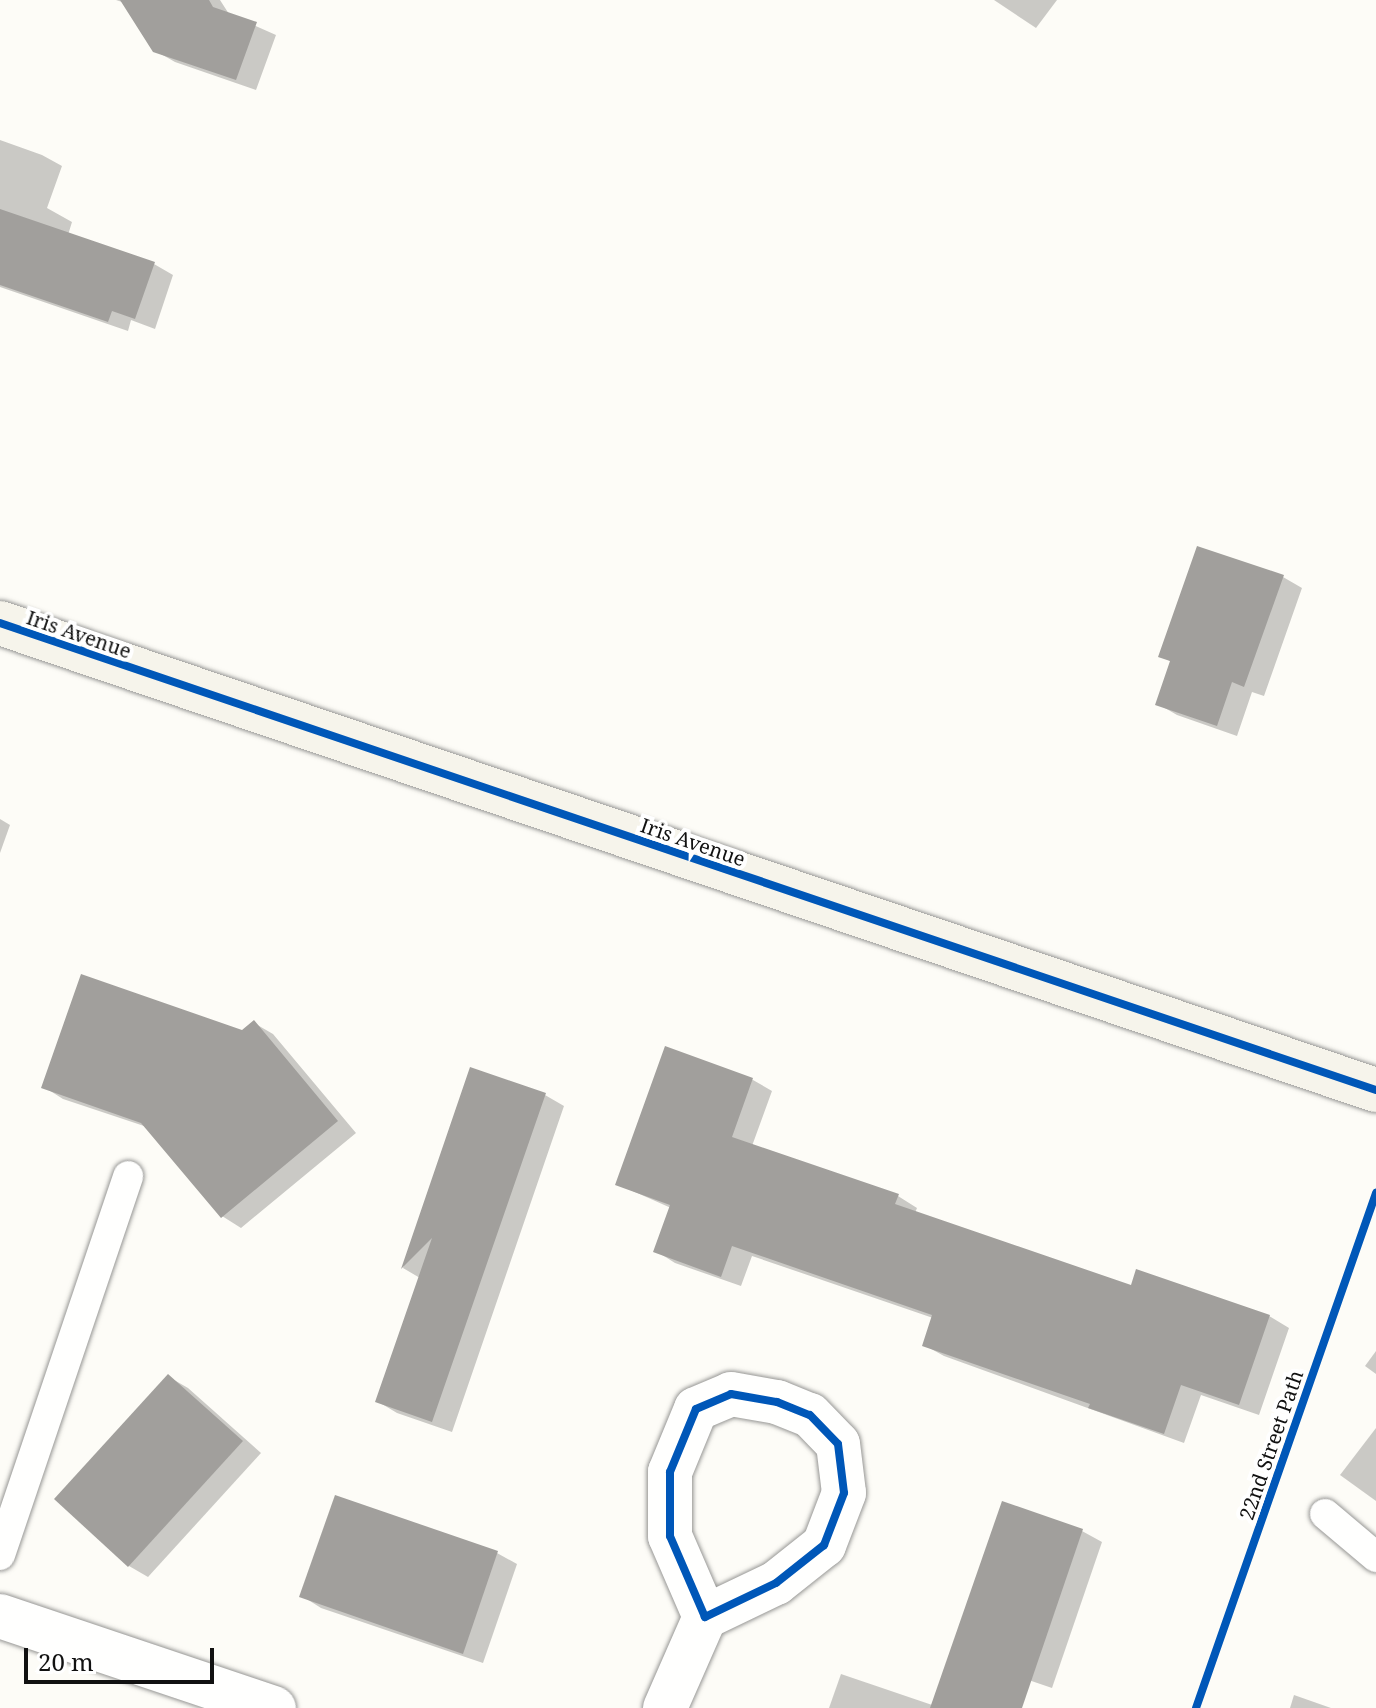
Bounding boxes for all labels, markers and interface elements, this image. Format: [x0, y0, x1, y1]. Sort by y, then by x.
street label: Iris Avenue [24, 605, 134, 663]
street label: Iris Avenue [638, 813, 748, 871]
street label: 22nd Street Path [1234, 1367, 1308, 1523]
scale bar [28, 1632, 218, 1682]
text: 20 m [38, 1645, 94, 1678]

